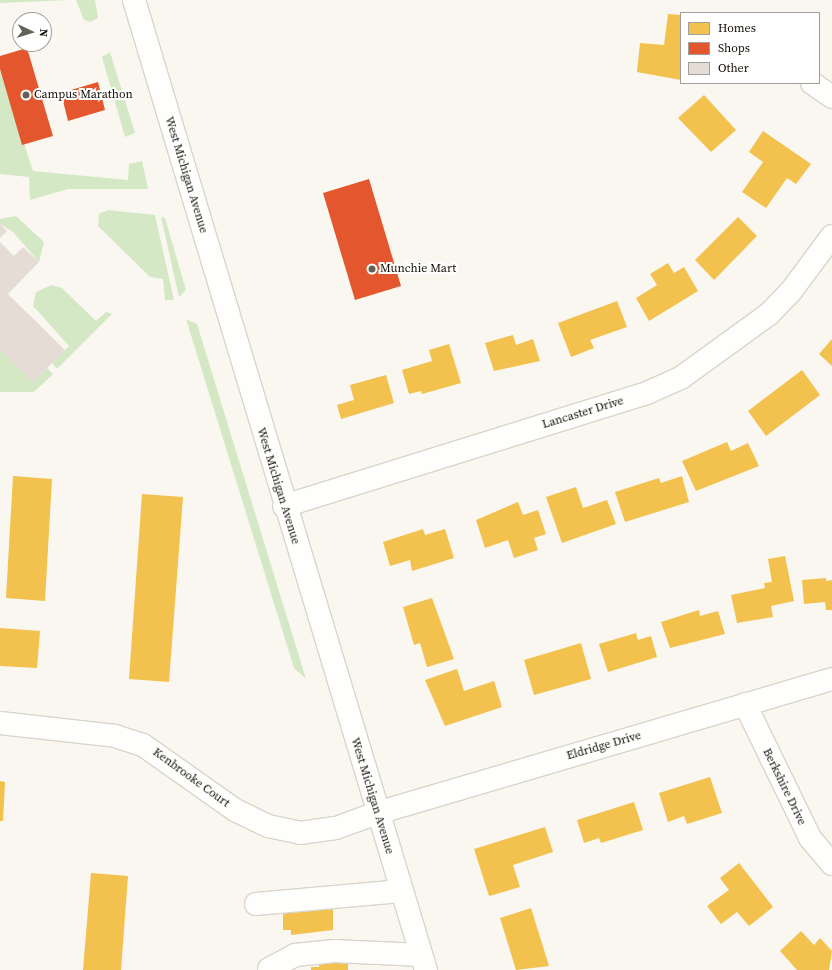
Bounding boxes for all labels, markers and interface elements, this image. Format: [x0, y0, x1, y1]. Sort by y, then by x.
north arrow [12, 12, 52, 52]
legend [680, 12, 820, 84]
text: Homes [718, 20, 756, 36]
text: N [36, 28, 51, 37]
text: Shops [718, 40, 750, 56]
text: Other [718, 60, 749, 76]
place label: Campus Marathon [34, 88, 133, 102]
marker: Campus Marathon [21, 90, 31, 100]
street label: West Michigan Avenue [161, 115, 211, 235]
place label: Munchie Mart [380, 262, 456, 276]
marker: Munchie Mart [367, 264, 377, 274]
street label: Lancaster Drive [541, 394, 625, 432]
street label: West Michigan Avenue [253, 426, 303, 546]
street label: Eldridge Drive [565, 728, 643, 764]
street label: West Michigan Avenue [347, 736, 397, 856]
street label: Kenbrooke Court [150, 745, 232, 811]
street label: Berkshire Drive [759, 746, 809, 828]

